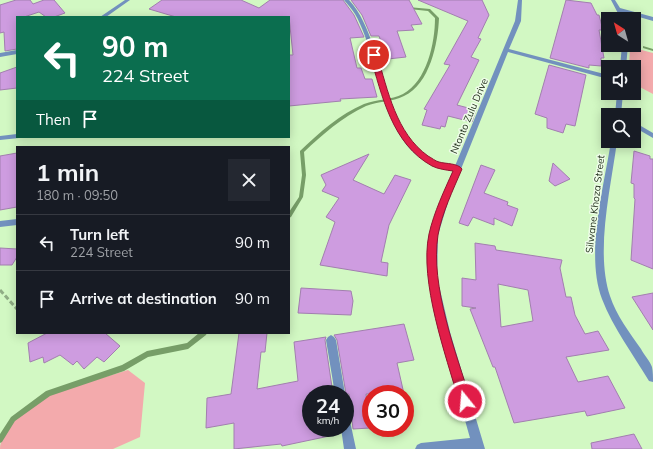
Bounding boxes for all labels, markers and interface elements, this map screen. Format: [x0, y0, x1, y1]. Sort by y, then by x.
north arrow [601, 12, 641, 52]
map controls [601, 12, 641, 148]
text: 90 m [102, 29, 168, 64]
icon: left [36, 32, 88, 84]
pin [357, 38, 391, 72]
icon: arrive [363, 44, 385, 66]
button: sound [601, 60, 641, 100]
text: 224 Street [102, 64, 189, 87]
street label: Ntonto Zulu Drive [447, 76, 491, 156]
icon: arrive [79, 108, 101, 130]
button: search [601, 108, 641, 148]
text: Then [36, 110, 71, 129]
street label: Silwane Khoza Street [583, 154, 608, 254]
text: 1 min [36, 157, 99, 187]
button: close [228, 159, 270, 201]
text: 180 m · 09:50 [36, 187, 118, 203]
text: Turn left [70, 225, 129, 244]
icon: left [36, 232, 58, 254]
text: 90 m [235, 233, 270, 252]
text: 224 Street [70, 244, 133, 260]
icon: arrive [36, 288, 58, 310]
text: Arrive at destination [70, 289, 217, 308]
text: 90 m [235, 289, 270, 308]
position arrow [444, 380, 486, 422]
speed limit sign: 30 [362, 385, 414, 437]
text: 24 [316, 393, 340, 418]
text: km/h [317, 414, 339, 427]

